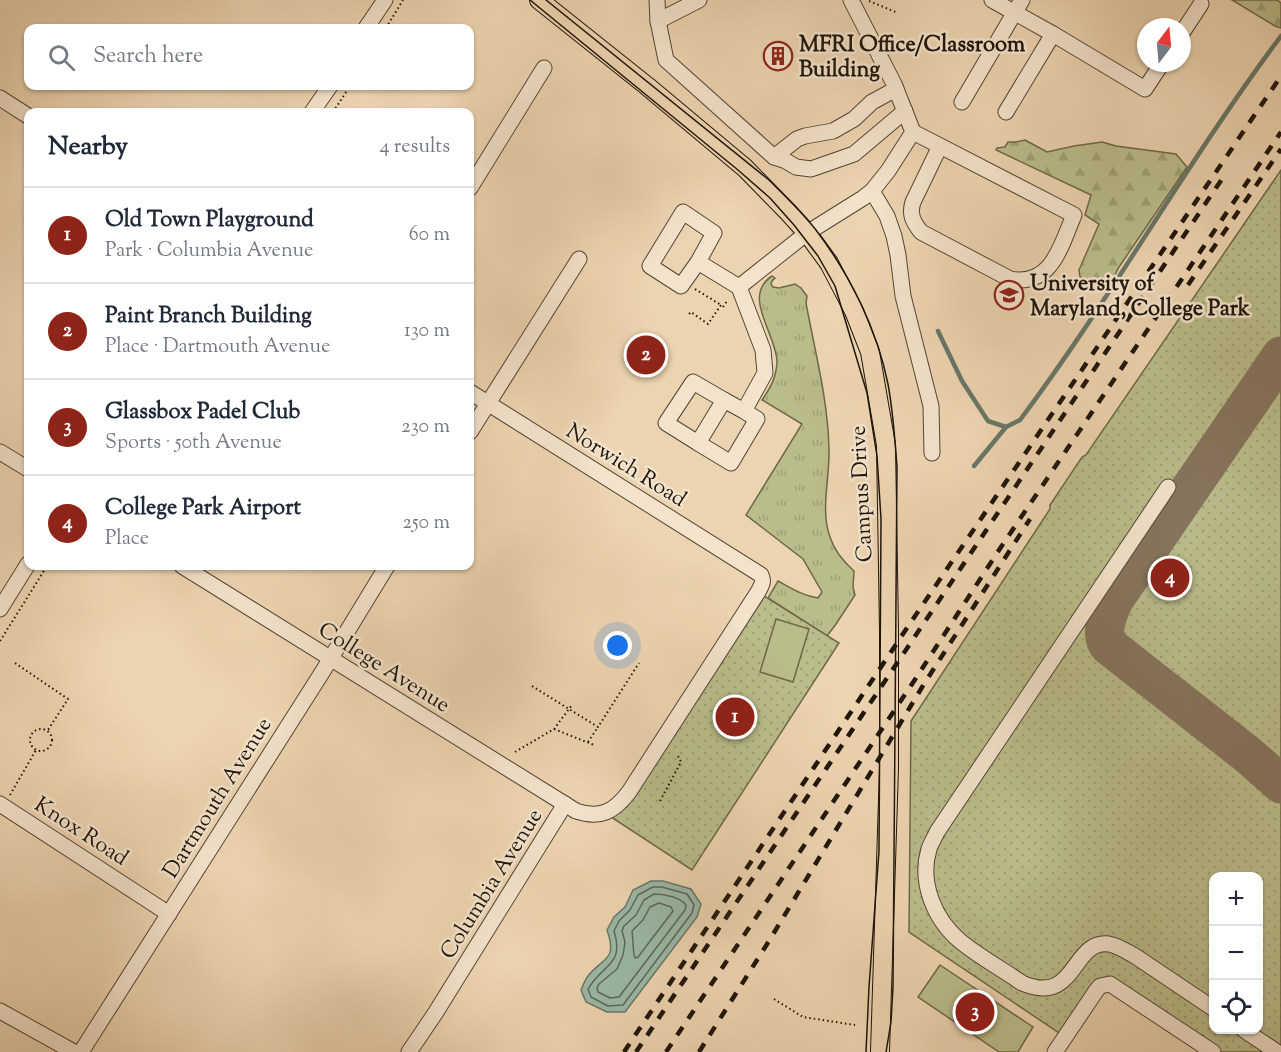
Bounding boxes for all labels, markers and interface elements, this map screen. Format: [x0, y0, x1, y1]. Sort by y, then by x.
north arrow [1137, 18, 1191, 72]
search box [24, 24, 474, 90]
place label: MFRI Office/Classroom Building [799, 30, 1026, 87]
building icon: MFRI Office/Classroom Building [762, 40, 794, 72]
icon: search [45, 41, 78, 74]
text: Search here [93, 41, 203, 73]
text: Nearby [48, 129, 128, 166]
text: 4 results [379, 133, 450, 162]
text: Old Town Playground [105, 205, 314, 237]
text: 1 [64, 221, 71, 250]
text: 60 m [409, 221, 450, 250]
text: Park · Columbia Avenue [105, 237, 313, 266]
place label: University of Maryland, College Park [1030, 269, 1250, 326]
school or university icon: University of Maryland, College Park [993, 279, 1025, 311]
text: Paint Branch Building [105, 301, 312, 333]
text: 2 [63, 317, 72, 346]
text: 130 m [404, 317, 450, 346]
pin: 2 [626, 332, 666, 378]
text: Place · Dartmouth Avenue [105, 333, 330, 362]
text: Glassbox Padel Club [105, 397, 300, 429]
text: 3 [63, 413, 72, 442]
text: 230 m [401, 413, 450, 442]
street label: Norwich Road [559, 417, 692, 516]
street label: Campus Drive [843, 425, 883, 563]
text: Sports · 50th Avenue [105, 429, 282, 458]
text: College Park Airport [105, 493, 301, 525]
text: 4 [62, 509, 73, 538]
text: 250 m [402, 509, 450, 538]
text: Place [105, 525, 149, 554]
pin: 4 [1150, 556, 1190, 600]
street label: College Avenue [311, 615, 456, 722]
your location [603, 631, 632, 660]
pin: 1 [716, 694, 754, 740]
street label: Dartmouth Avenue [156, 712, 281, 885]
street label: Knox Road [27, 790, 134, 875]
street label: Columbia Avenue [433, 803, 552, 966]
map controls [1209, 872, 1263, 1034]
button: + [1209, 872, 1263, 926]
button: − [1209, 926, 1263, 980]
button: locate [1209, 980, 1263, 1034]
pin: 3 [956, 990, 994, 1034]

